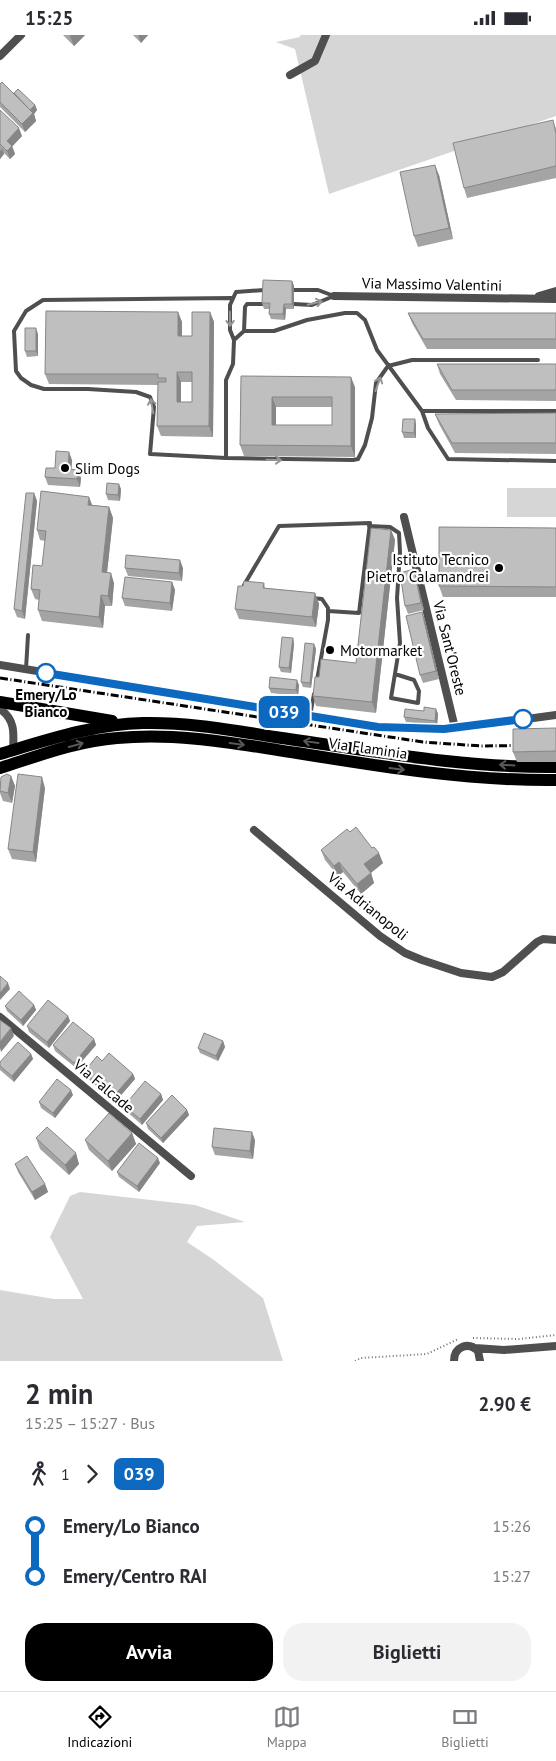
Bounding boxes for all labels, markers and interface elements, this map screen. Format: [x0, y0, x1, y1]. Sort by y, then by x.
text: 15:25 [25, 6, 73, 30]
street label: Via Massimo Valentini [361, 273, 502, 295]
one-way arrow [306, 297, 322, 307]
one-way arrow [225, 310, 235, 327]
one-way arrow [374, 377, 383, 392]
one-way arrow [146, 398, 156, 414]
one-way arrow [266, 455, 282, 465]
place label: Slim Dogs [75, 459, 140, 478]
marker: Slim Dogs [59, 462, 71, 474]
place label: Istituto Tecnico Pietro Calamandrei [367, 550, 489, 586]
marker: Istituto Tecnico Pietro Calamandrei [493, 562, 505, 574]
street label: Via Sant'Oreste [429, 598, 471, 697]
place label: Motormarket [340, 641, 422, 660]
marker: Motormarket [324, 644, 336, 656]
marker: Emery/Lo Bianco [36, 663, 56, 683]
place label: Emery/Lo Bianco [15, 685, 77, 721]
line badge: 039 [255, 696, 313, 728]
text: 039 [269, 700, 299, 723]
unlabelled marker [513, 709, 533, 729]
street label: Via Flaminia [326, 733, 409, 763]
one-way arrow [304, 737, 320, 747]
one-way arrow [228, 739, 244, 749]
one-way arrow [67, 740, 83, 750]
one-way arrow [500, 761, 516, 770]
one-way arrow [389, 764, 405, 774]
street label: Via Adrianopoli [323, 867, 412, 944]
street label: Via Falcade [69, 1054, 138, 1117]
text: 2 min [25, 1375, 93, 1412]
text: 2.90 € [478, 1392, 531, 1416]
text: 15:25 – 15:27 · Bus [25, 1413, 155, 1433]
icon: walk [25, 1460, 53, 1488]
icon: forward [78, 1460, 106, 1488]
text: 039 [124, 1462, 154, 1485]
text: 1 [61, 1464, 70, 1484]
text: Emery/Lo Bianco [63, 1514, 200, 1538]
text: 15:26 [493, 1516, 531, 1536]
text: Emery/Centro RAI [63, 1564, 207, 1588]
text: 15:27 [493, 1566, 531, 1586]
button: Avvia [25, 1623, 273, 1681]
button: Biglietti [283, 1623, 531, 1681]
tab: Indicazioni [67, 1703, 132, 1751]
tab: Mappa [267, 1703, 307, 1751]
tab: Biglietti [441, 1703, 489, 1751]

